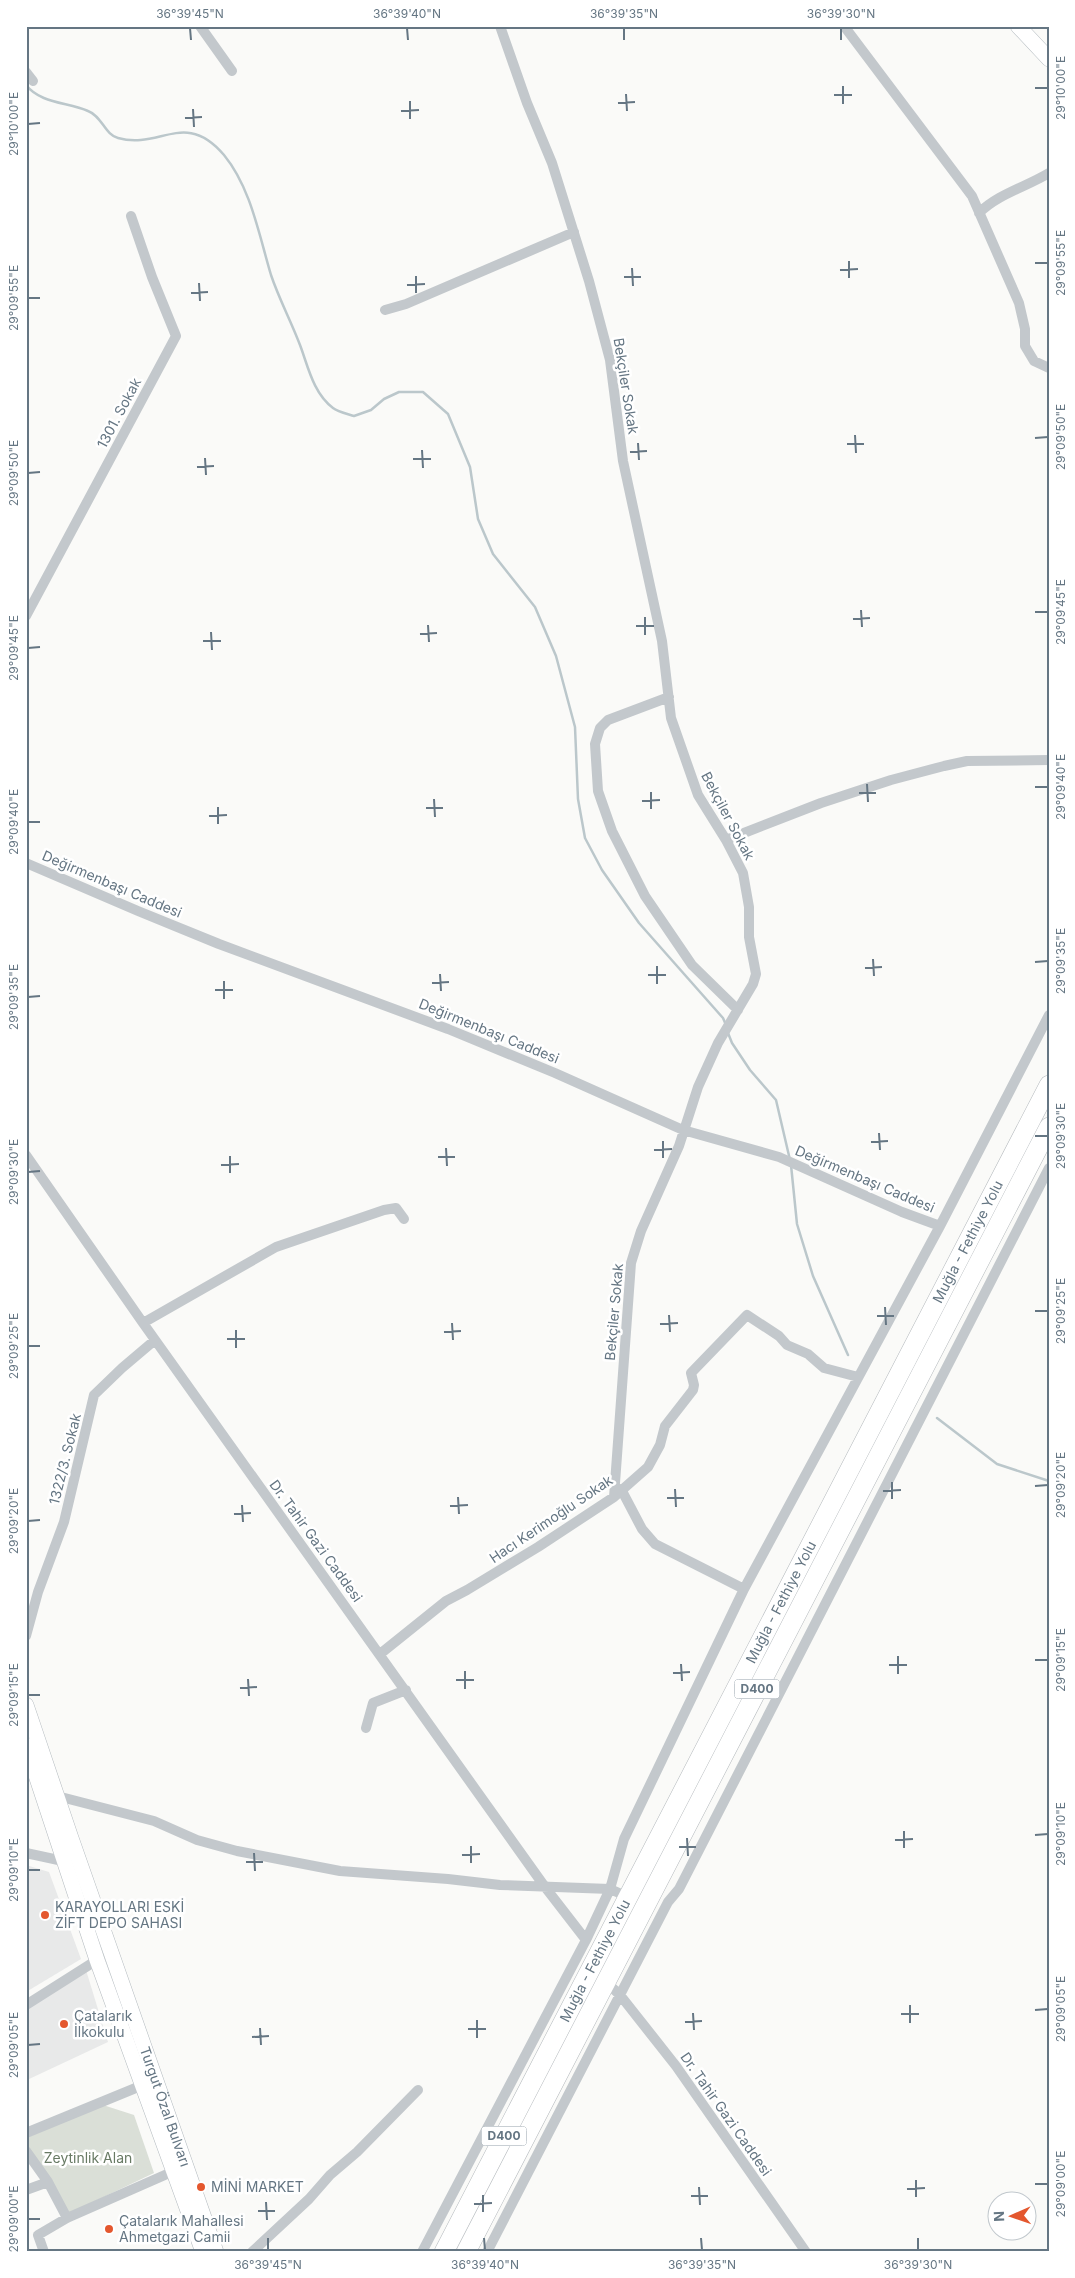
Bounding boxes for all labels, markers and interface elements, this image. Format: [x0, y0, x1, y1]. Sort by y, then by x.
text: 36°39'45"N [156, 6, 224, 21]
text: 36°39'40"N [373, 6, 441, 21]
text: 36°39'35"N [590, 6, 658, 21]
text: 36°39'30"N [807, 6, 875, 21]
text: 29°10'00"E [1053, 56, 1068, 120]
text: 29°10'00"E [6, 92, 21, 156]
text: 29°09'55"E [1053, 230, 1068, 296]
text: 29°09'55"E [6, 265, 21, 331]
street label: Bekçiler Sokak [610, 336, 643, 436]
street label: 1301. Sokak [93, 374, 144, 451]
text: 29°09'50"E [1053, 404, 1068, 470]
text: 29°09'50"E [6, 440, 21, 506]
text: 29°09'45"E [1053, 579, 1068, 645]
text: 29°09'45"E [6, 615, 21, 681]
text: 29°09'40"E [1053, 754, 1068, 820]
street label: Bekçiler Sokak [698, 769, 759, 863]
text: 29°09'40"E [6, 789, 21, 855]
street label: Değirmenbaşı Caddesi [40, 846, 185, 921]
text: 29°09'35"E [1053, 928, 1068, 994]
text: 29°09'35"E [6, 964, 21, 1030]
street label: Değirmenbaşı Caddesi [417, 995, 562, 1066]
text: 29°09'30"E [1053, 1103, 1068, 1169]
text: 29°09'30"E [6, 1139, 21, 1205]
street label: Değirmenbaşı Caddesi [793, 1141, 938, 1216]
street label: Muğla - Fethiye Yolu [929, 1177, 1006, 1306]
street label: Bekçiler Sokak [601, 1262, 626, 1361]
text: 29°09'25"E [1053, 1278, 1068, 1344]
text: 29°09'25"E [6, 1313, 21, 1379]
street label: 1322/3. Sokak [45, 1411, 84, 1506]
text: 29°09'20"E [1053, 1452, 1068, 1518]
street label: Hacı Kerimoğlu Sokak [486, 1471, 616, 1566]
street label: Dr. Tahir Gazi Caddesi [266, 1476, 366, 1605]
text: 29°09'20"E [6, 1488, 21, 1554]
street label: Muğla - Fethiye Yolu [742, 1538, 819, 1666]
text: 29°09'15"E [1053, 1628, 1068, 1692]
text: 29°09'15"E [6, 1663, 21, 1727]
road number: D400 [734, 1680, 780, 1698]
text: 29°09'10"E [1053, 1802, 1068, 1866]
text: 29°09'10"E [6, 1838, 21, 1902]
street label: Muğla - Fethiye Yolu [556, 1897, 633, 2025]
place label: KARAYOLLARI ESKİ ZİFT DEPO SAHASI [55, 1898, 184, 1931]
marker: KARAYOLLARI ESKİ ZİFT DEPO SAHASI [39, 1909, 51, 1921]
text: 29°09'05"E [1053, 1976, 1068, 2042]
place label: Çatalarık İlkokulu [74, 2007, 133, 2040]
text: 29°09'05"E [6, 2012, 21, 2078]
marker: Çatalarık İlkokulu [58, 2018, 70, 2030]
street label: Turgut Özal Bulvarı [137, 2044, 194, 2169]
street label: Dr. Tahir Gazi Caddesi [677, 2049, 775, 2179]
road number: D400 [482, 2126, 526, 2146]
park label: Zeytinlik Alan [44, 2149, 132, 2166]
text: 29°09'00"E [1053, 2151, 1068, 2217]
place label: MİNİ MARKET [211, 2178, 304, 2195]
marker: MİNİ MARKET [195, 2181, 207, 2193]
text: 29°09'00"E [6, 2186, 21, 2252]
north arrow [988, 2190, 1038, 2240]
text: N [990, 2211, 1007, 2222]
place label: Çatalarık Mahallesi Ahmetgazi Camii [119, 2212, 244, 2245]
marker: Çatalarık Mahallesi Ahmetgazi Camii [103, 2223, 115, 2235]
text: 36°39'45"N [234, 2257, 302, 2272]
text: 36°39'40"N [451, 2257, 519, 2272]
text: 36°39'35"N [668, 2257, 736, 2272]
text: 36°39'30"N [884, 2257, 952, 2272]

